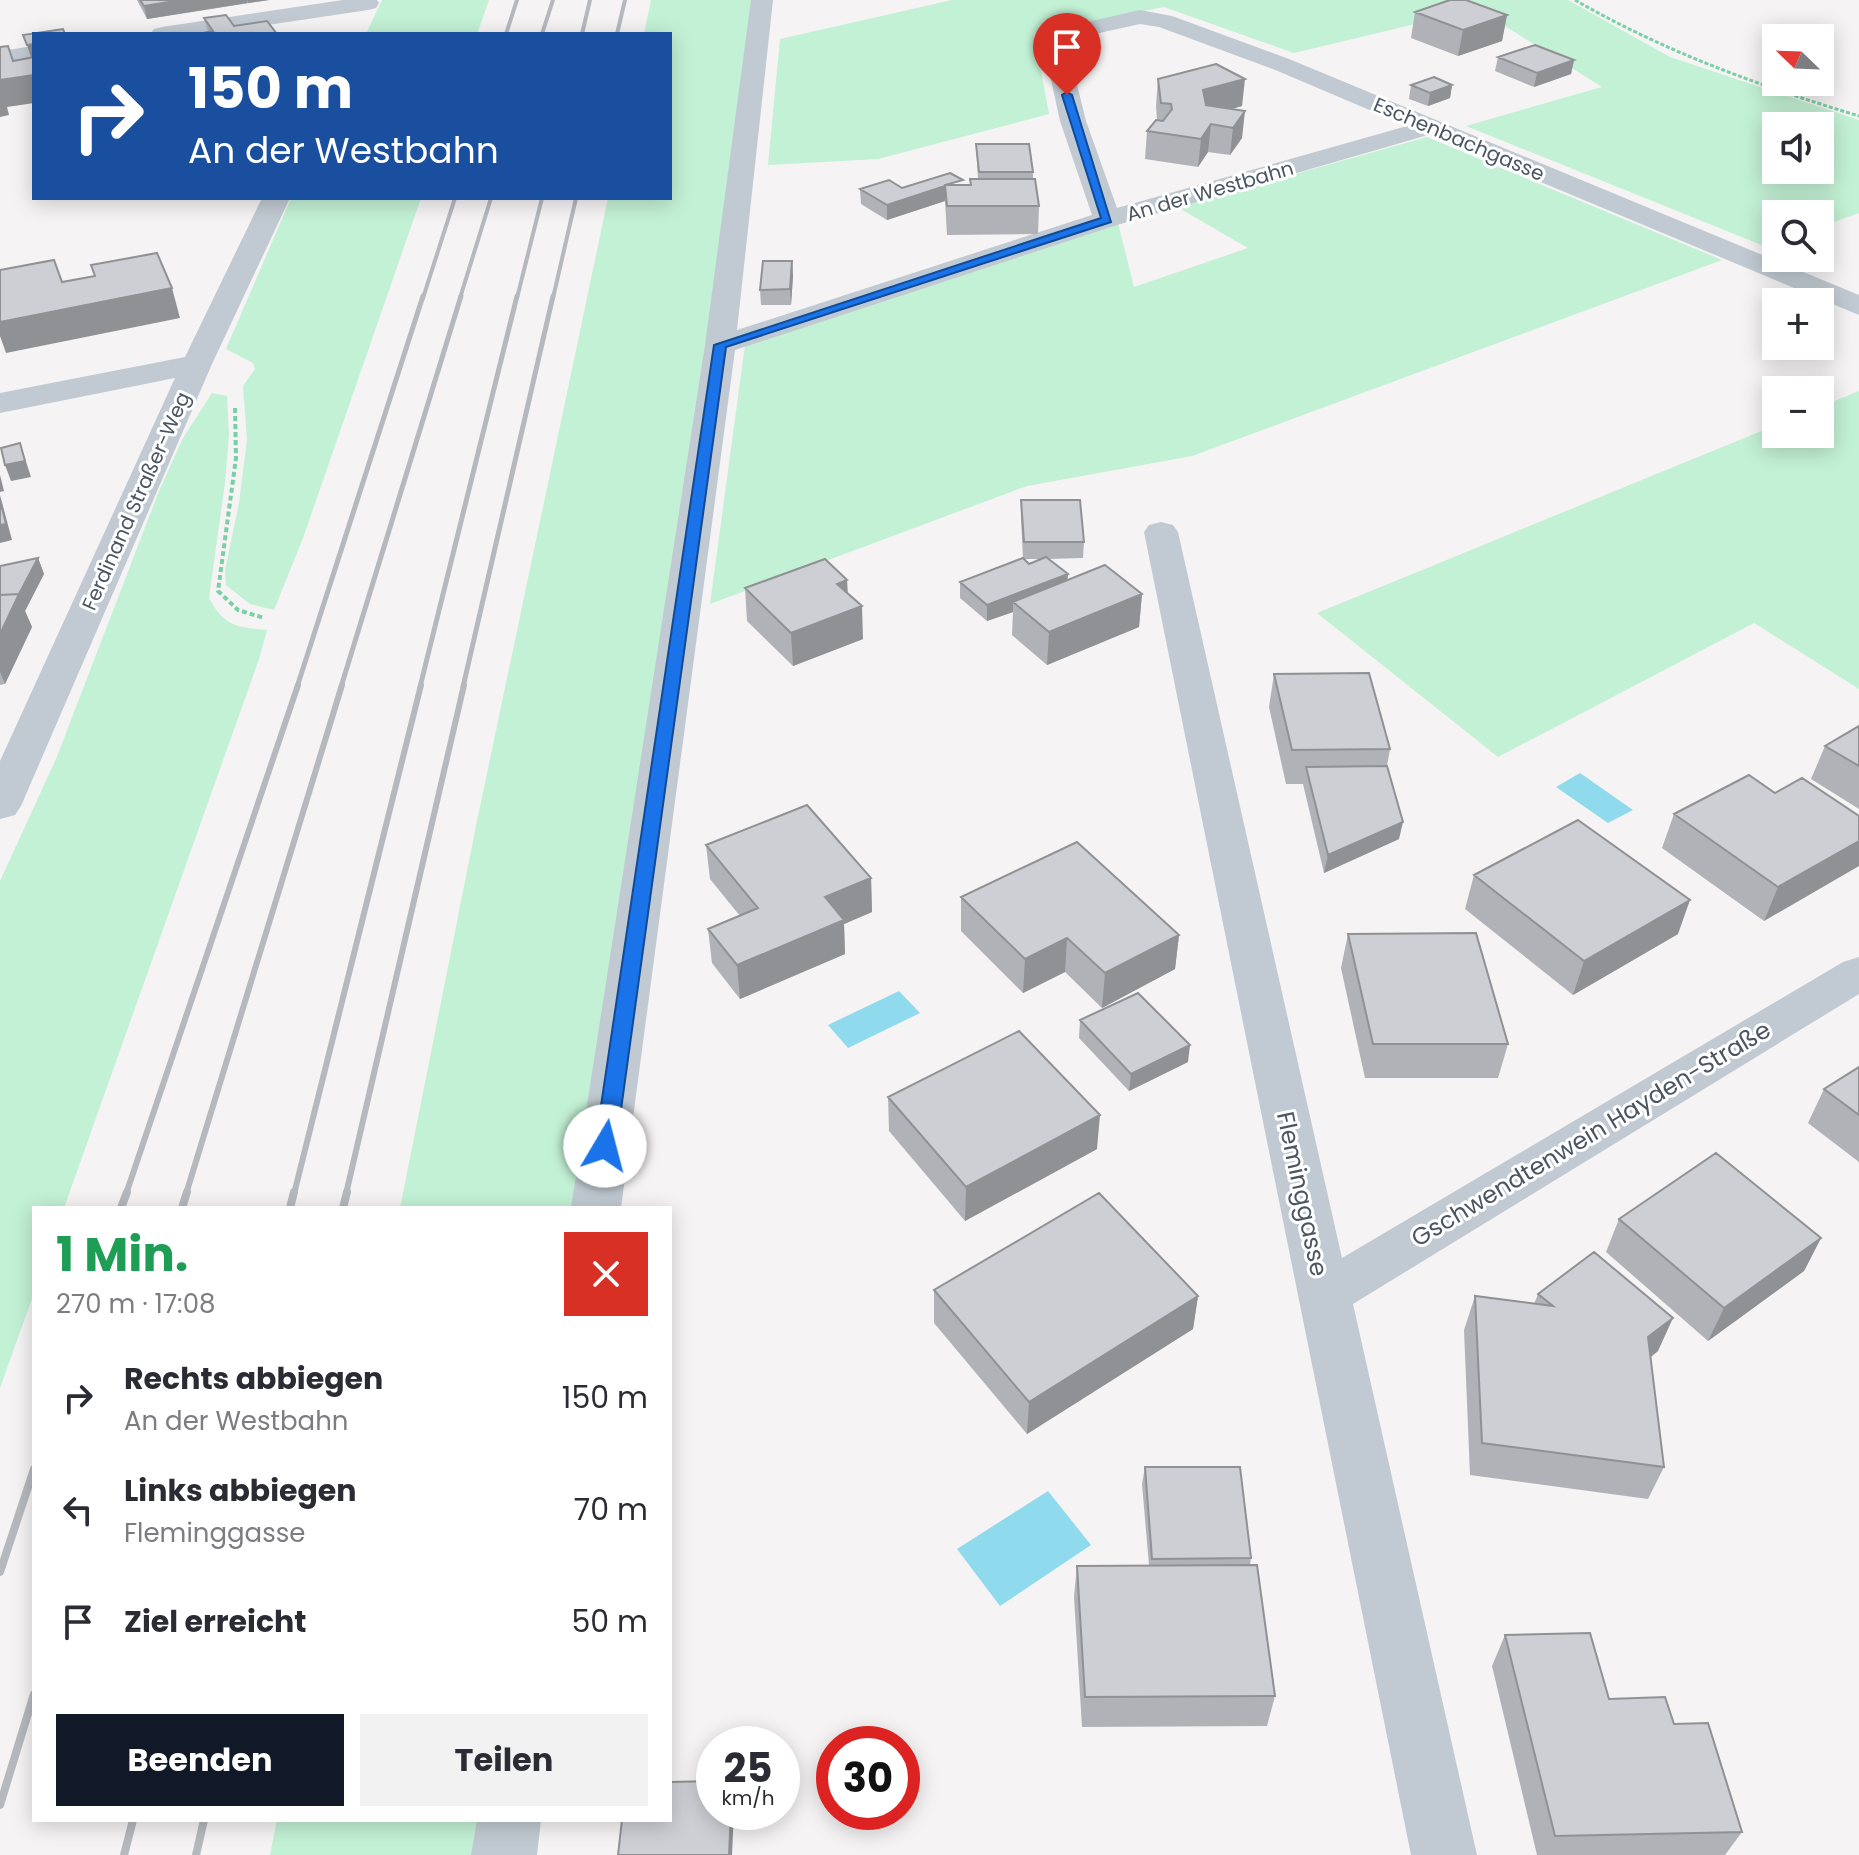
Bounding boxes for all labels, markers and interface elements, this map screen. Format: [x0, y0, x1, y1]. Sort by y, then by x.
pin [1033, 13, 1101, 95]
north arrow [1762, 24, 1834, 96]
map controls [1762, 24, 1834, 448]
icon: arrive [1045, 25, 1089, 69]
text: 150 m [188, 49, 353, 128]
icon: right [56, 64, 160, 168]
street label: Eschenbachgasse [1369, 90, 1549, 188]
button: sound [1762, 112, 1834, 184]
text: An der Westbahn [188, 125, 499, 176]
street label: An der Westbahn [1123, 154, 1297, 228]
button: search [1762, 200, 1834, 272]
button: + [1762, 288, 1834, 360]
button: − [1762, 376, 1834, 448]
street label: Ferdinand Straßer-Weg [75, 387, 197, 615]
street label: Gschwendtenwein Hayden-Straße [1405, 1013, 1777, 1254]
position arrow [563, 1104, 647, 1188]
street label: Fleminggasse [1269, 1109, 1336, 1279]
text: 1 Min. [56, 1221, 188, 1288]
button: close [564, 1232, 648, 1316]
text: 270 m · 17:08 [56, 1286, 215, 1322]
text: Rechts abbiegen [124, 1357, 383, 1400]
icon: right [56, 1376, 100, 1420]
text: 150 m [562, 1376, 648, 1419]
text: An der Westbahn [124, 1403, 348, 1439]
text: Links abbiegen [124, 1469, 357, 1512]
icon: left [56, 1488, 100, 1532]
text: 70 m [574, 1488, 648, 1531]
text: Fleminggasse [124, 1515, 305, 1551]
icon: arrive [56, 1600, 100, 1644]
text: Ziel erreicht [124, 1600, 306, 1643]
text: 50 m [571, 1600, 648, 1643]
button: Beenden [56, 1714, 344, 1806]
button: Teilen [360, 1714, 648, 1806]
speed limit sign: 30 [816, 1726, 920, 1830]
text: 25 [724, 1740, 772, 1796]
text: km/h [721, 1784, 775, 1812]

